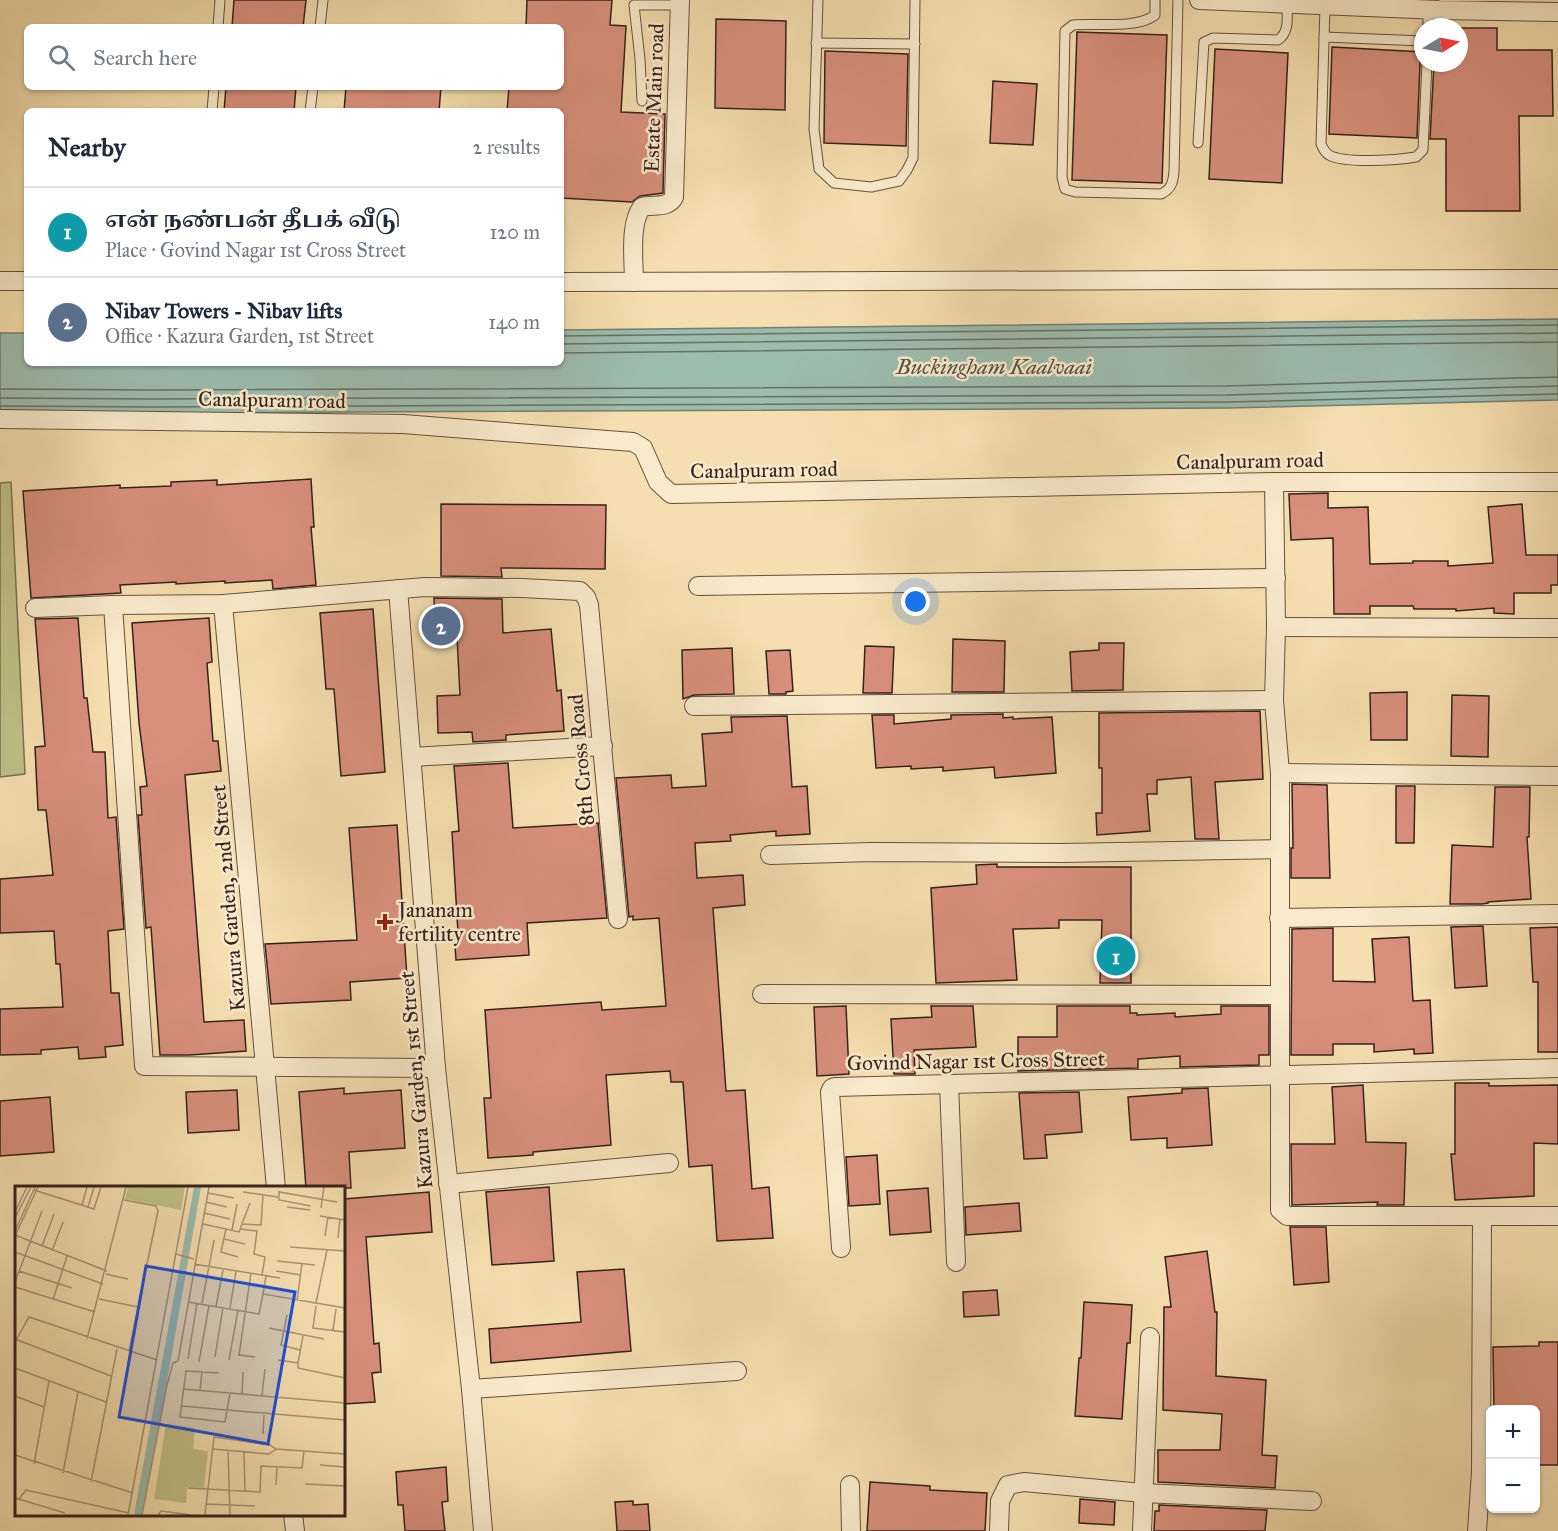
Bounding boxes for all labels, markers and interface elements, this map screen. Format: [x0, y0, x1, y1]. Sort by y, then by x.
north arrow [1414, 18, 1468, 72]
street label: Estate Main road [638, 22, 670, 173]
search box [24, 24, 564, 90]
icon: search [45, 41, 78, 74]
text: Search here [93, 44, 197, 71]
text: Nearby [48, 131, 126, 163]
text: 2 results [472, 135, 540, 159]
text: என் நண்பன் தீபக் வீடு [105, 206, 401, 233]
text: 1 [64, 220, 71, 244]
text: 120 m [489, 220, 540, 244]
text: Place · Govind Nagar 1st Cross Street [105, 238, 406, 262]
text: Nibav Towers - Nibav lifts [105, 297, 342, 324]
text: 2 [63, 310, 72, 334]
text: 140 m [488, 310, 540, 334]
text: Office · Kazura Garden, 1st Street [105, 324, 374, 348]
water label: Buckingham Kaalvaai [895, 353, 1092, 380]
street label: Canalpuram road [198, 386, 346, 414]
street label: Canalpuram road [1176, 447, 1324, 475]
street label: Canalpuram road [690, 456, 838, 484]
your location [901, 587, 930, 616]
pin: 2 [422, 604, 460, 648]
street label: 8th Cross Road [562, 693, 600, 827]
street label: Kazura Garden, 2nd Street [205, 783, 251, 1012]
place label: Jananam fertility centre [396, 897, 521, 947]
marker: Jananam fertility centre [376, 913, 394, 931]
pin: 1 [1096, 934, 1136, 978]
street label: Kazura Garden, 1st Street [393, 969, 438, 1190]
street label: Govind Nagar 1st Cross Street [847, 1046, 1106, 1076]
inset map [15, 1186, 345, 1516]
map controls [1486, 1405, 1540, 1513]
button: + [1486, 1405, 1540, 1459]
button: − [1486, 1459, 1540, 1513]

